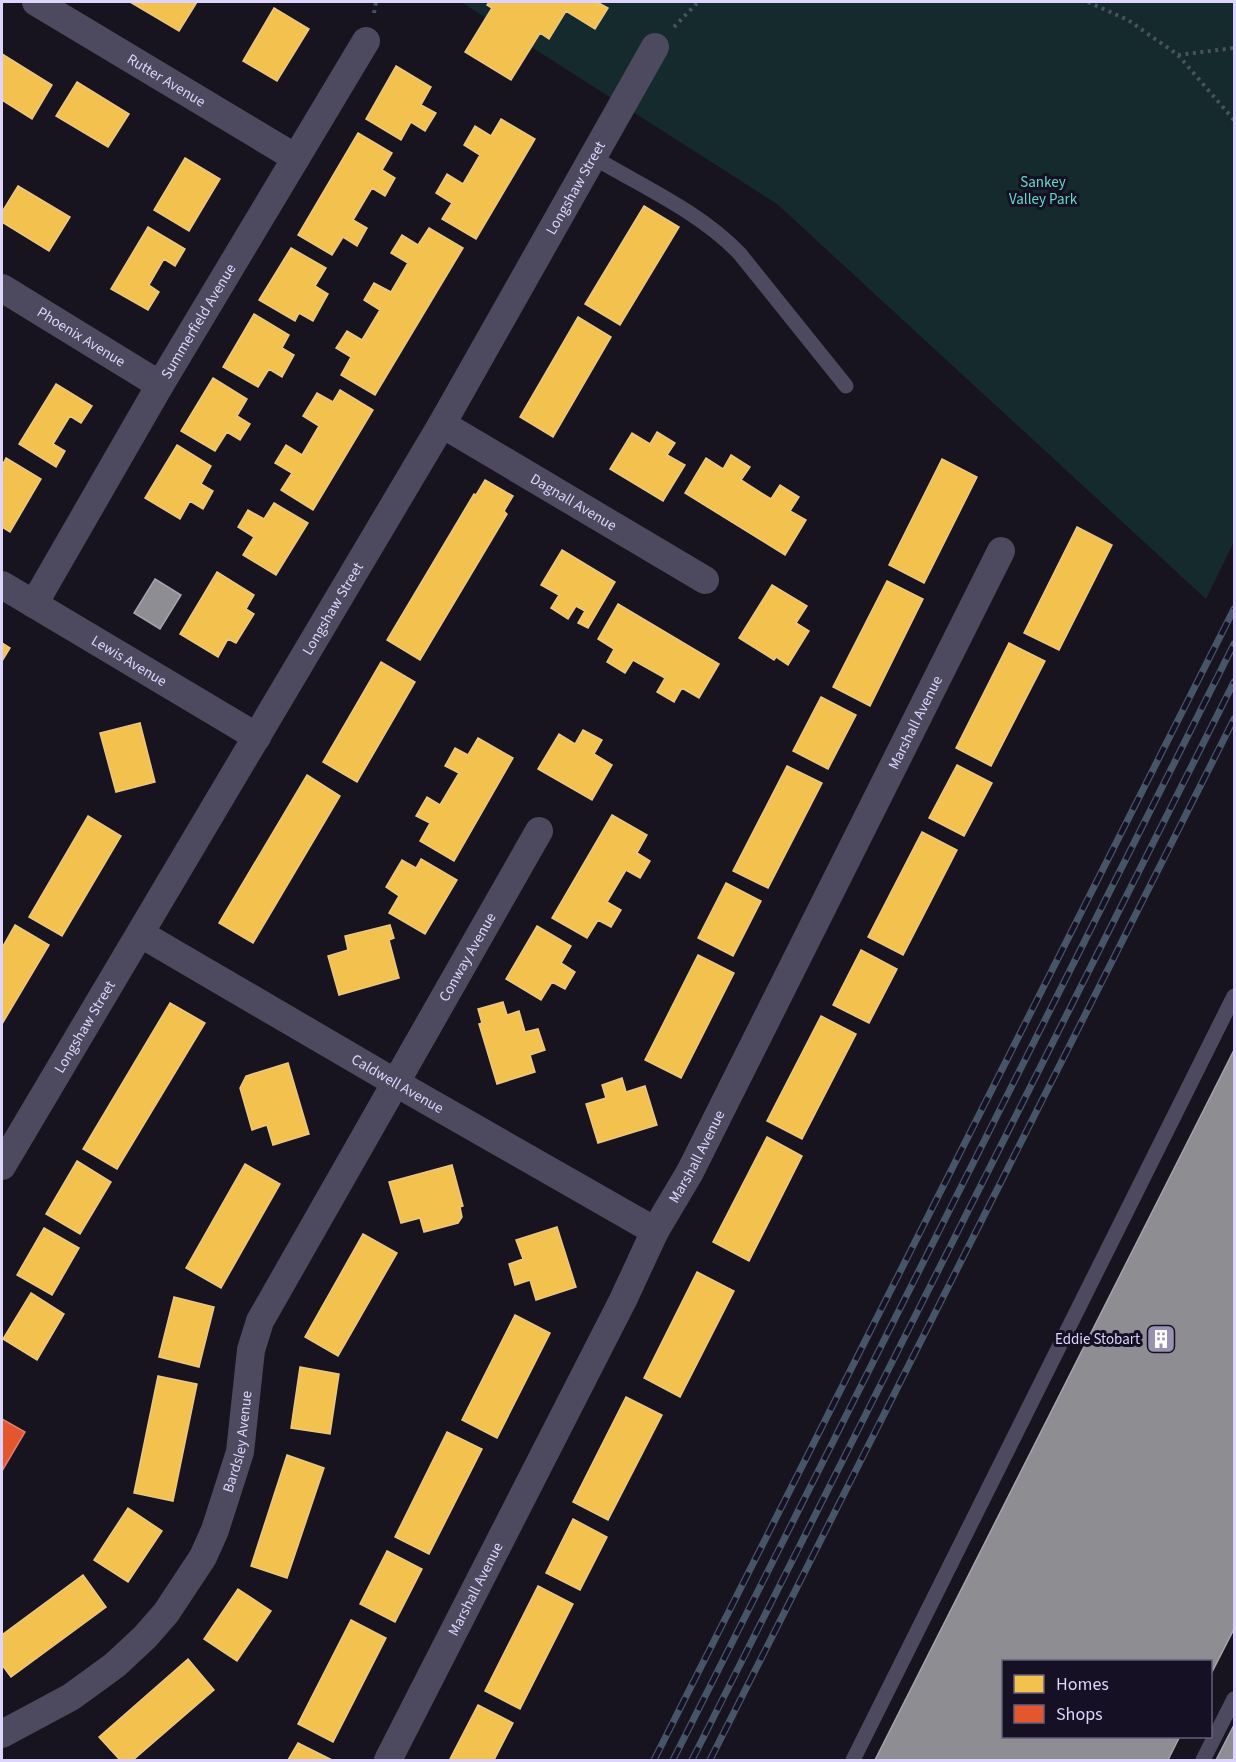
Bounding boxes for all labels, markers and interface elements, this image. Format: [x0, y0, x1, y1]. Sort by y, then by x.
street label: Rutter Avenue [123, 48, 210, 112]
street label: Longshaw Street [541, 137, 610, 238]
park label: Sankey Valley Park [1009, 172, 1078, 210]
street label: Summerfield Avenue [156, 260, 241, 383]
street label: Phoenix Avenue [33, 301, 129, 372]
street label: Dagnall Avenue [526, 468, 621, 536]
street label: Longshaw Street [297, 558, 368, 659]
street label: Lewis Avenue [87, 630, 171, 691]
street label: Marshall Avenue [883, 672, 948, 773]
street label: Conway Avenue [434, 909, 501, 1005]
street label: Longshaw Street [49, 976, 120, 1077]
street label: Caldwell Avenue [347, 1049, 448, 1119]
street label: Marshall Avenue [663, 1106, 730, 1207]
building icon: Eddie Stobart [1145, 1323, 1177, 1355]
place label: Eddie Stobart [1055, 1329, 1140, 1350]
street label: Bardsley Avenue [217, 1390, 257, 1495]
street label: Marshall Avenue [443, 1539, 508, 1639]
legend [1002, 1660, 1212, 1738]
text: Homes [1056, 1672, 1109, 1697]
text: Shops [1056, 1702, 1103, 1727]

